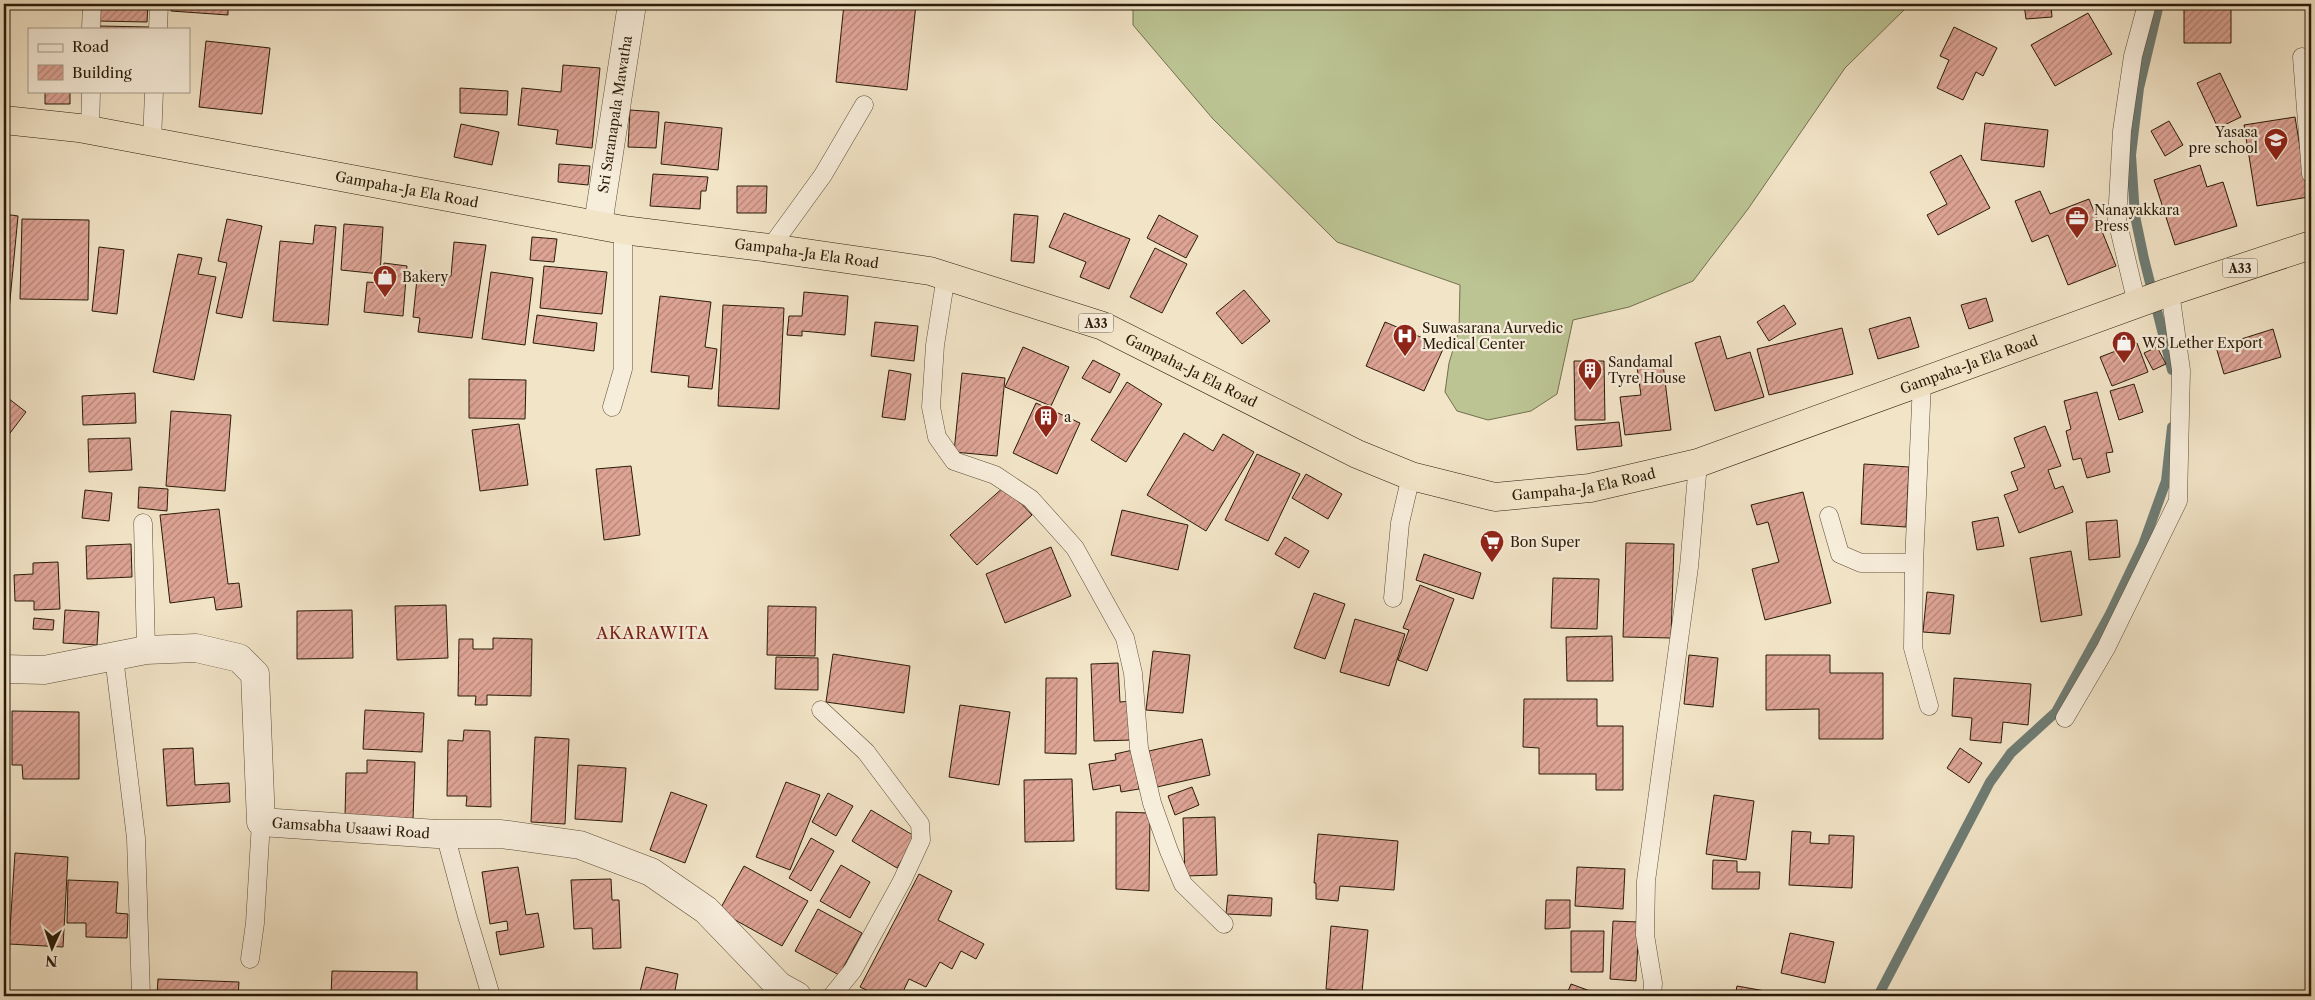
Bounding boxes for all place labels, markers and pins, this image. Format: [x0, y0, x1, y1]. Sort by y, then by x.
place label: Yasasa pre school [2189, 123, 2259, 157]
school or university icon: Yasasa pre school [2263, 127, 2289, 161]
place label: Nanayakkara Press [2094, 201, 2180, 235]
office icon: Nanayakkara Press [2064, 205, 2090, 239]
shop icon: Bakery [372, 264, 398, 298]
place label: Bakery [402, 268, 448, 286]
place label: Suwasarana Aurvedic Medical Center [1422, 319, 1563, 353]
hospital icon: Suwasarana Aurvedic Medical Center [1392, 323, 1418, 357]
shop icon: WS Lether Export [2111, 330, 2137, 364]
place label: WS Lether Export [2141, 334, 2263, 352]
place label: Sandamal Tyre House [1608, 353, 1686, 387]
building icon: Sandamal Tyre House [1577, 357, 1603, 391]
building icon: a [1033, 404, 1059, 438]
place label: a [1064, 408, 1072, 426]
supermarket icon: Bon Super [1479, 529, 1505, 563]
place label: Bon Super [1510, 533, 1580, 551]

